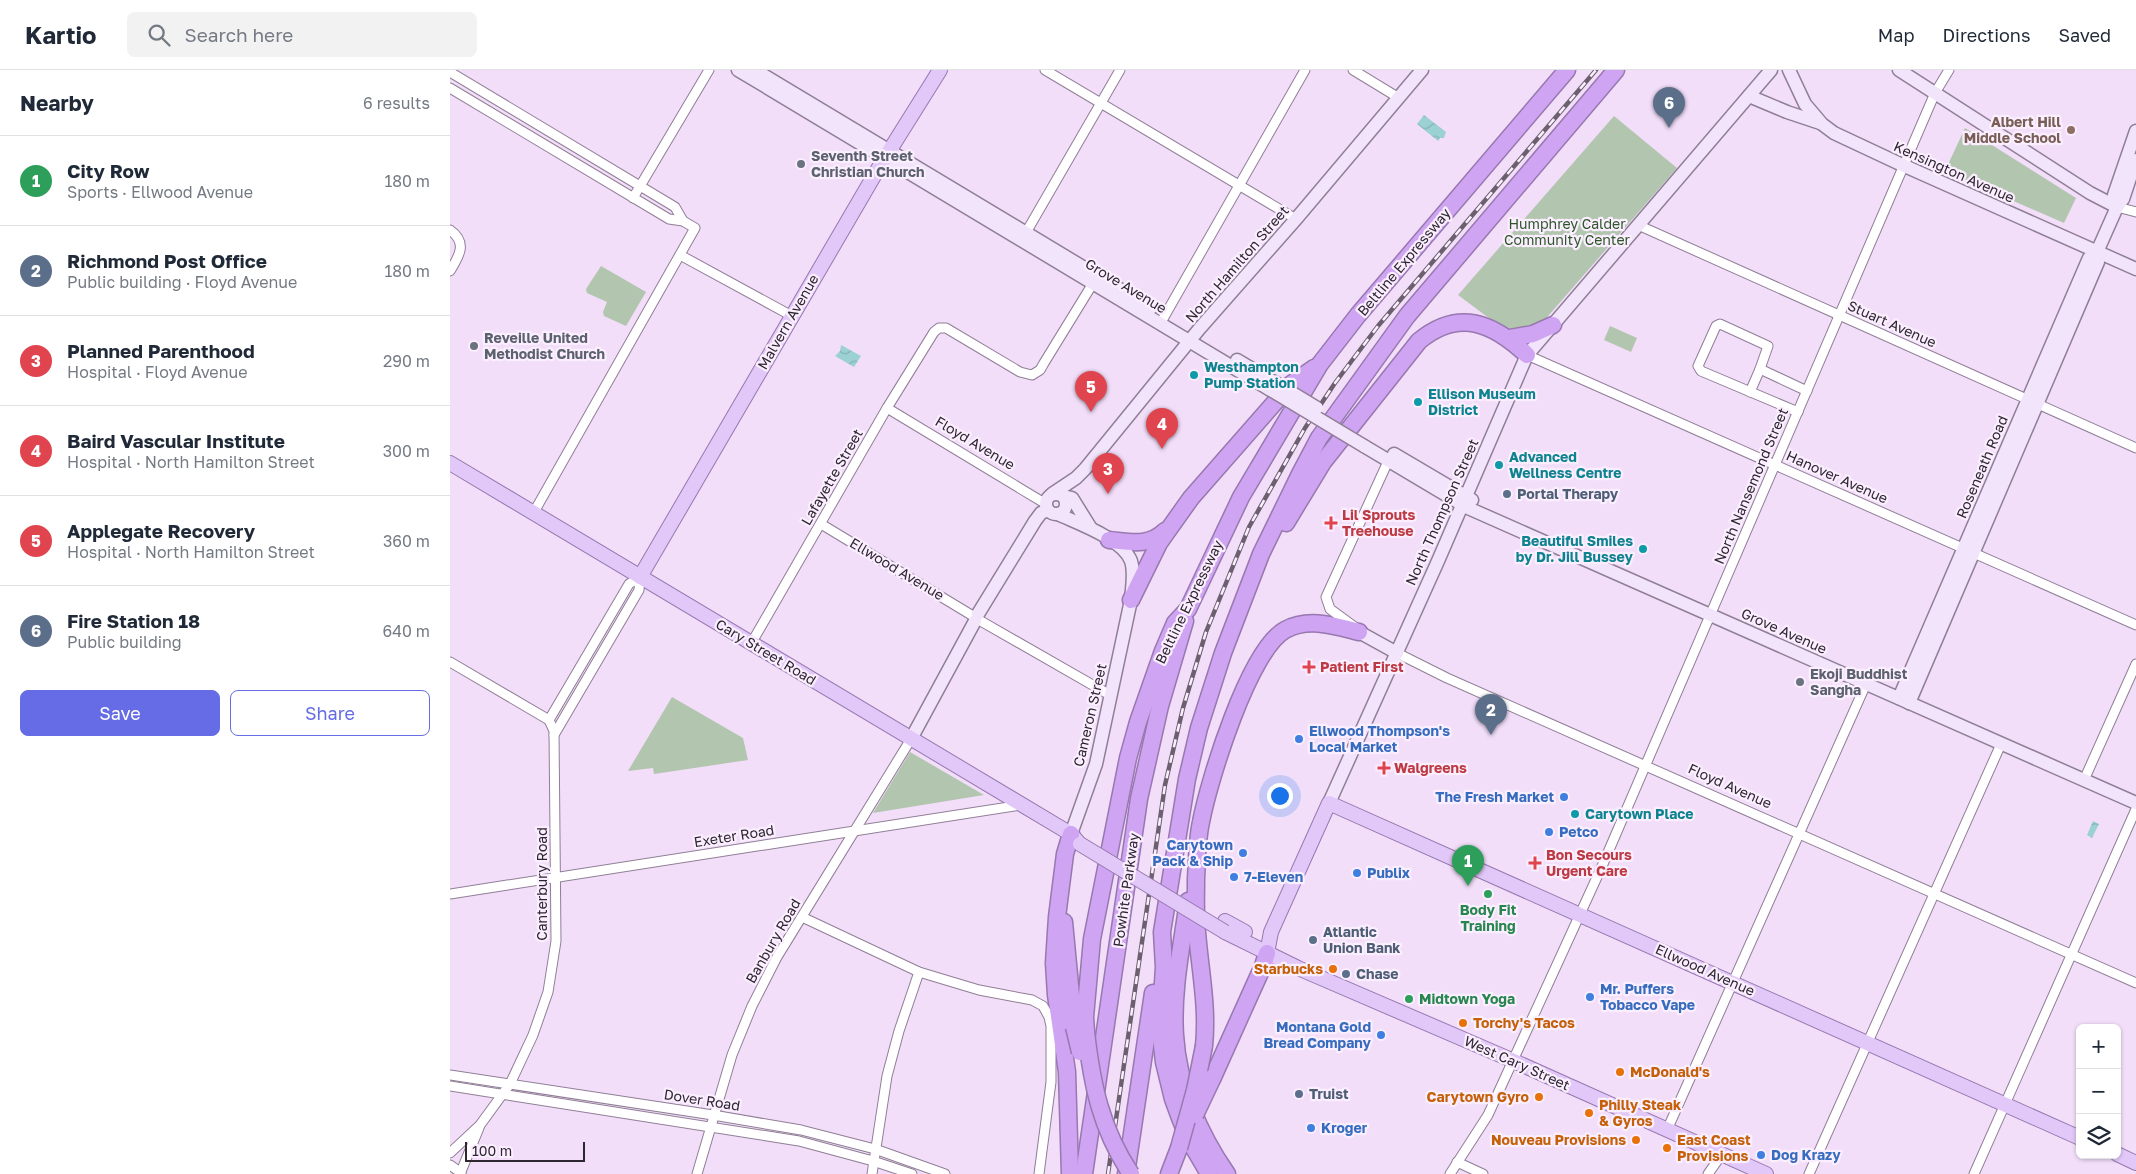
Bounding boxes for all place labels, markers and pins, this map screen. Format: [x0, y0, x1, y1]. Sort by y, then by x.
pin: 6 [1653, 87, 1685, 128]
place label: Albert Hill Middle School [1964, 113, 2061, 146]
marker: Albert Hill Middle School [2065, 124, 2077, 136]
place label: Seventh Street Christian Church [811, 147, 925, 180]
marker: Seventh Street Christian Church [795, 158, 807, 170]
place label: Reveille United Methodist Church [484, 329, 605, 362]
marker: Reveille United Methodist Church [468, 340, 480, 352]
place label: Westhampton Pump Station [1204, 358, 1299, 391]
marker: Westhampton Pump Station [1188, 369, 1200, 381]
pin: 5 [1075, 371, 1107, 412]
place label: Ellison Museum District [1428, 385, 1536, 418]
marker: Ellison Museum District [1412, 396, 1424, 408]
pin: 4 [1146, 408, 1178, 449]
place label: Advanced Wellness Centre [1509, 448, 1622, 481]
pin: 3 [1092, 453, 1124, 494]
marker: Advanced Wellness Centre [1493, 459, 1505, 471]
place label: Portal Therapy [1517, 485, 1619, 502]
marker: Portal Therapy [1501, 488, 1513, 500]
place label: Lil Sprouts Treehouse [1342, 506, 1416, 539]
marker: Lil Sprouts Treehouse [1324, 516, 1338, 530]
place label: Beautiful Smiles by Dr. Jill Bussey [1516, 532, 1634, 565]
marker: Beautiful Smiles by Dr. Jill Bussey [1637, 543, 1649, 555]
place label: Patient First [1320, 658, 1404, 675]
marker: Patient First [1302, 660, 1316, 674]
place label: Ekoji Buddhist Sangha [1810, 665, 1908, 698]
marker: Ekoji Buddhist Sangha [1794, 676, 1806, 688]
pin: 2 [1475, 694, 1507, 735]
place label: Ellwood Thompson's Local Market [1309, 722, 1450, 755]
marker: Ellwood Thompson's Local Market [1293, 733, 1305, 745]
place label: Walgreens [1394, 759, 1467, 776]
marker: Walgreens [1378, 762, 1390, 774]
place label: The Fresh Market [1435, 788, 1554, 805]
marker: The Fresh Market [1558, 791, 1570, 803]
place label: Carytown Place [1585, 805, 1694, 822]
marker: Carytown Place [1569, 808, 1581, 820]
place label: Petco [1559, 823, 1599, 840]
marker: Petco [1543, 826, 1555, 838]
place label: Carytown Pack & Ship [1152, 836, 1233, 869]
pin: 1 [1452, 845, 1484, 886]
place label: Bon Secours Urgent Care [1546, 846, 1632, 879]
marker: Carytown Pack & Ship [1237, 847, 1249, 859]
marker: Bon Secours Urgent Care [1528, 856, 1542, 870]
place label: Publix [1367, 864, 1410, 881]
marker: Publix [1351, 867, 1363, 879]
place label: 7-Eleven [1244, 868, 1303, 885]
marker: 7-Eleven [1228, 871, 1240, 883]
marker: Body Fit Training [1482, 888, 1494, 900]
place label: Body Fit Training [1460, 901, 1517, 934]
place label: Atlantic Union Bank [1323, 923, 1400, 956]
marker: Atlantic Union Bank [1307, 934, 1319, 946]
place label: Starbucks [1254, 960, 1323, 977]
marker: Starbucks [1327, 963, 1339, 975]
place label: Chase [1356, 965, 1399, 982]
marker: Chase [1340, 968, 1352, 980]
place label: Mr. Puffers Tobacco Vape [1600, 980, 1695, 1013]
place label: Midtown Yoga [1419, 990, 1515, 1007]
marker: Mr. Puffers Tobacco Vape [1584, 991, 1596, 1003]
marker: Midtown Yoga [1403, 993, 1415, 1005]
place label: Torchy's Tacos [1473, 1014, 1575, 1031]
marker: Torchy's Tacos [1457, 1017, 1469, 1029]
place label: Montana Gold Bread Company [1263, 1018, 1372, 1051]
marker: Montana Gold Bread Company [1375, 1029, 1387, 1041]
place label: McDonald's [1630, 1063, 1710, 1080]
marker: McDonald's [1614, 1066, 1626, 1078]
place label: Truist [1309, 1085, 1349, 1102]
marker: Truist [1293, 1088, 1305, 1100]
place label: Carytown Gyro [1427, 1088, 1529, 1105]
marker: Carytown Gyro [1533, 1091, 1545, 1103]
place label: Philly Steak & Gyros [1599, 1096, 1681, 1129]
marker: Philly Steak & Gyros [1583, 1107, 1595, 1119]
place label: Kroger [1321, 1119, 1368, 1136]
marker: Kroger [1305, 1122, 1317, 1134]
place label: Nouveau Provisions [1491, 1131, 1626, 1148]
place label: East Coast Provisions [1677, 1131, 1751, 1164]
marker: Nouveau Provisions [1630, 1134, 1642, 1146]
marker: East Coast Provisions [1661, 1142, 1673, 1154]
place label: Dog Krazy [1771, 1146, 1841, 1163]
marker: Dog Krazy [1755, 1149, 1767, 1161]

